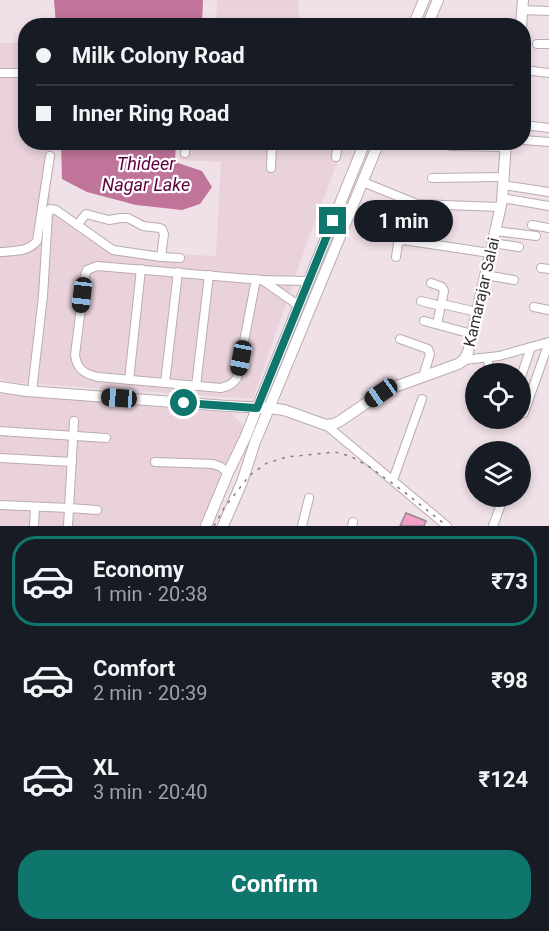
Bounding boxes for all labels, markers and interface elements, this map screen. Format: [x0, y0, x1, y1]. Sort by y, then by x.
text: Milk Colony Road [72, 43, 245, 68]
text: Inner Ring Road [72, 101, 229, 126]
water label: Thideer Nagar Lake [102, 153, 190, 195]
callout: 1 min [354, 200, 453, 242]
route end [319, 207, 346, 234]
text: 1 min [378, 209, 429, 233]
street label: Kamarajar Salai [460, 235, 503, 349]
car [71, 276, 93, 314]
car [229, 339, 253, 377]
map controls [465, 363, 531, 507]
button: locate [465, 363, 531, 429]
car [361, 375, 401, 411]
car [100, 388, 138, 408]
route start [170, 389, 197, 416]
button: layers [465, 441, 531, 507]
icon: car [21, 554, 75, 608]
text: Economy [93, 557, 184, 582]
text: ₹73 [491, 569, 528, 594]
text: 1 min · 20:38 [93, 582, 208, 606]
icon: car [21, 653, 75, 707]
text: Comfort [93, 656, 175, 681]
text: ₹98 [491, 668, 528, 693]
text: 2 min · 20:39 [93, 681, 208, 705]
icon: car [21, 752, 75, 806]
text: XL [93, 755, 119, 780]
text: ₹124 [479, 767, 528, 792]
text: 3 min · 20:40 [93, 780, 208, 804]
button: Confirm [18, 850, 531, 919]

